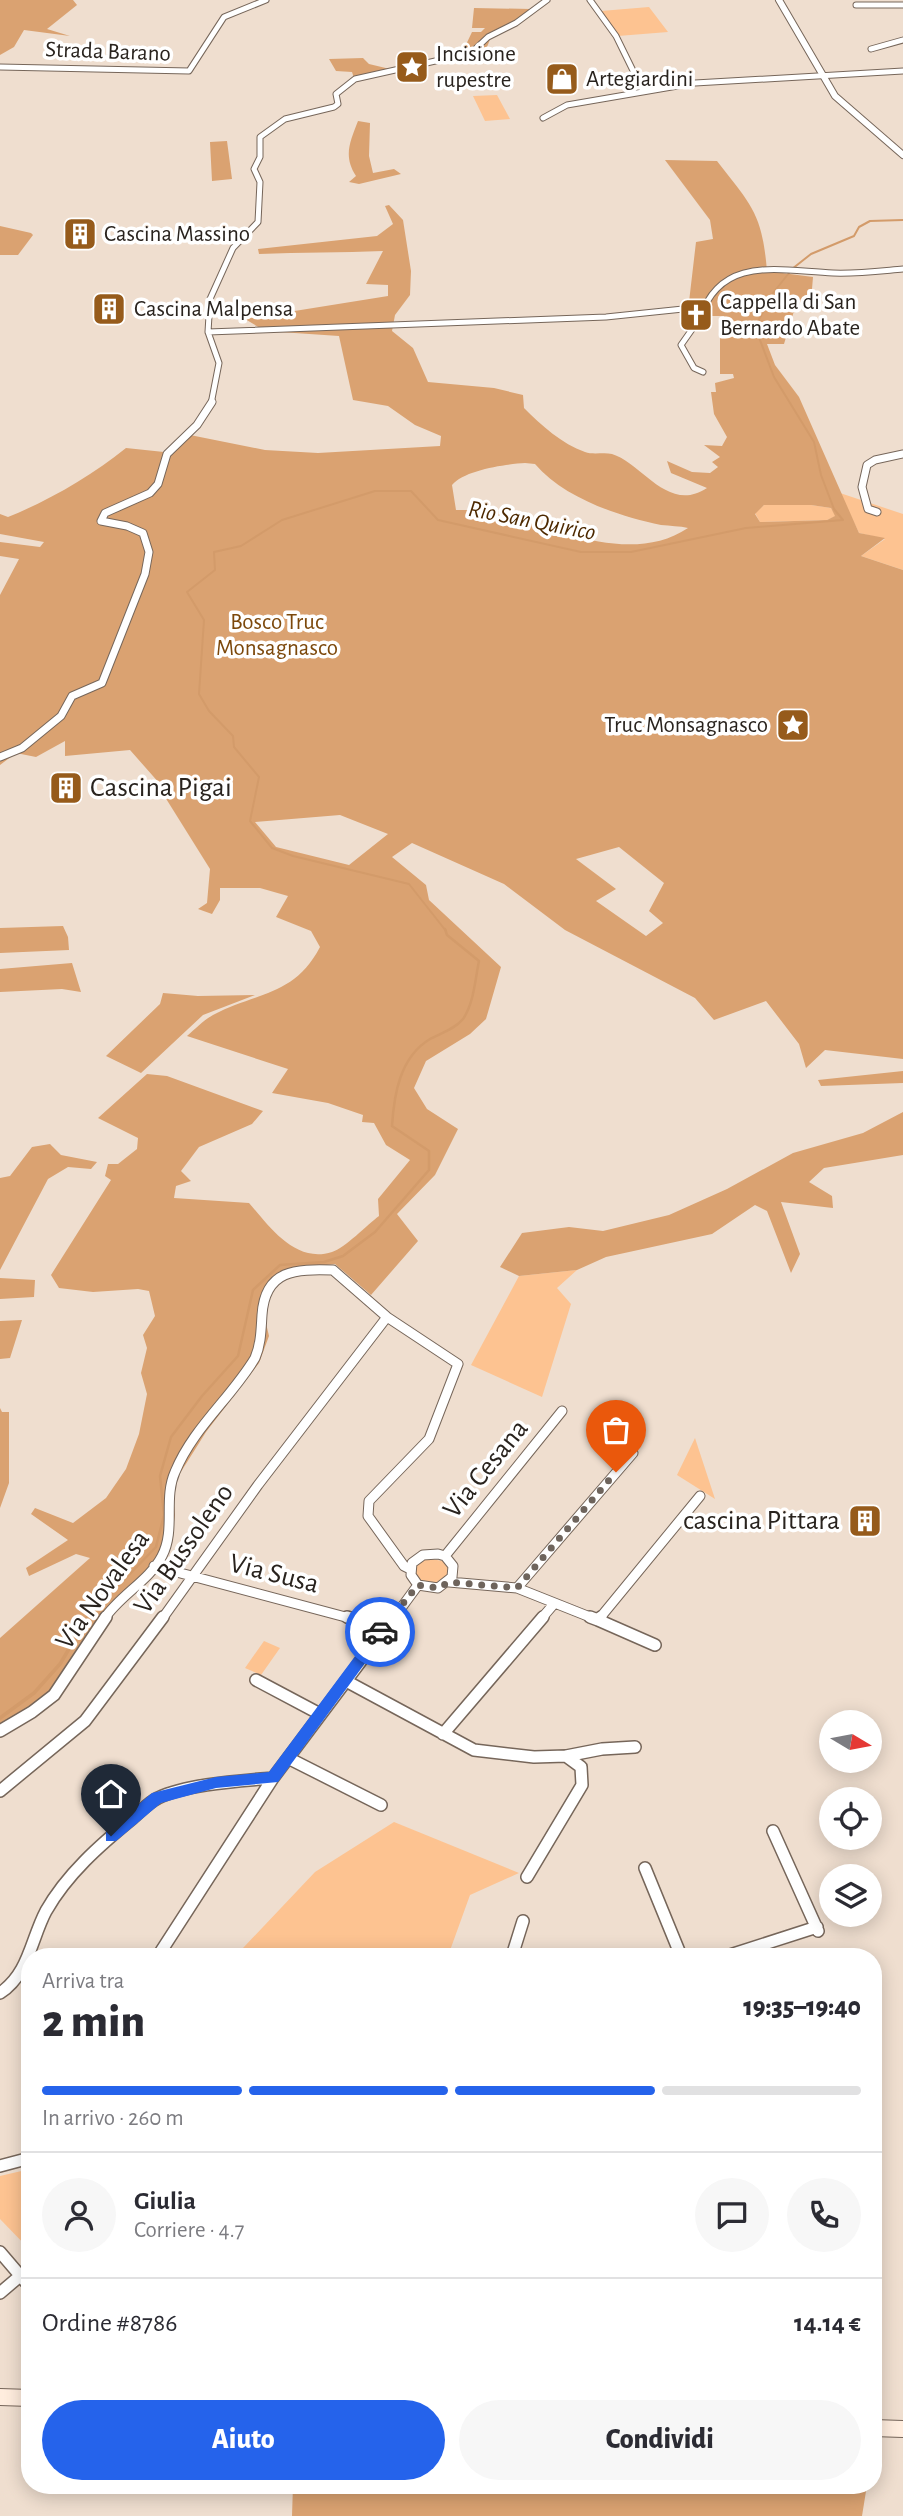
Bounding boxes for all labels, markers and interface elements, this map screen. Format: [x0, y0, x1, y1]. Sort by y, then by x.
street label: Strada Barano [45, 38, 171, 66]
place label: Incisione rupestre [436, 43, 516, 92]
place icon: Incisione rupestre [393, 48, 431, 86]
shop icon: Artegiardini [543, 60, 581, 98]
place label: Artegiardini [586, 68, 693, 91]
building icon: Cascina Massino [61, 215, 99, 253]
place label: Cascina Massino [104, 223, 250, 246]
building icon: Cascina Malpensa [90, 290, 128, 328]
place label: Cappella di San Bernardo Abate [720, 291, 860, 340]
church icon: Cappella di San Bernardo Abate [677, 296, 715, 334]
place label: Cascina Malpensa [134, 298, 293, 321]
water label: Rio San Quirico [466, 497, 598, 545]
park label: Bosco Truc Monsagnasco [216, 611, 338, 660]
place icon: Truc Monsagnasco [774, 706, 812, 744]
place label: Truc Monsagnasco [604, 714, 768, 737]
building icon: Cascina Pigai [47, 769, 85, 807]
place label: Cascina Pigai [90, 774, 232, 802]
pin [586, 1400, 646, 1472]
icon: bag [597, 1411, 635, 1449]
street label: Via Cesana [438, 1415, 534, 1523]
street label: Via Bussoleno [129, 1479, 239, 1619]
building icon: cascina Pittara [846, 1502, 884, 1540]
place label: cascina Pittara [683, 1507, 840, 1535]
street label: Via Novalesa [51, 1525, 155, 1655]
street label: Via Susa [227, 1549, 322, 1599]
courier [345, 1597, 415, 1667]
icon: car [361, 1613, 399, 1651]
north arrow [819, 1710, 882, 1773]
map controls [819, 1710, 882, 1927]
pin [81, 1764, 141, 1836]
icon: home [92, 1775, 130, 1813]
button: locate [819, 1787, 882, 1850]
button: layers [819, 1864, 882, 1927]
text: Arriva tra [42, 1970, 124, 1993]
text: 19:35–19:40 [743, 1994, 861, 2020]
text: 2 min [42, 1999, 145, 2045]
text: In arrivo · 260 m [42, 2107, 184, 2130]
button: person [42, 2178, 116, 2252]
button: chat [695, 2178, 769, 2252]
button: phone [787, 2178, 861, 2252]
text: Giulia [134, 2188, 196, 2214]
text: Corriere · 4.7 [134, 2219, 244, 2242]
text: Ordine #8786 [42, 2310, 177, 2336]
text: 14.14 € [794, 2310, 861, 2336]
button: Aiuto [42, 2400, 445, 2480]
button: Condividi [459, 2400, 861, 2480]

